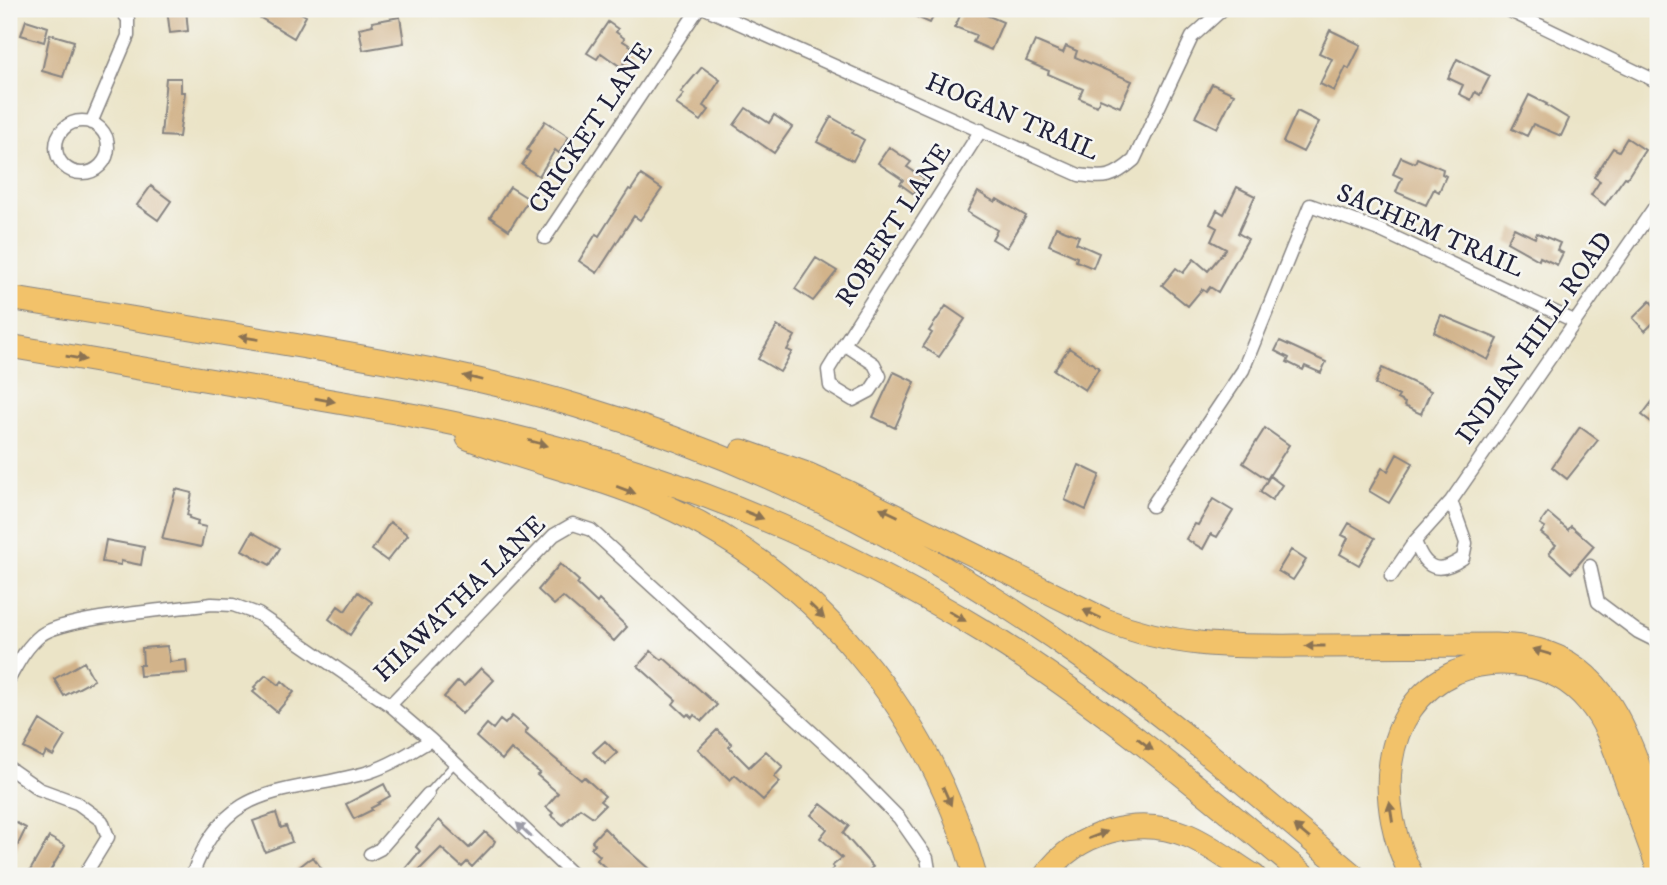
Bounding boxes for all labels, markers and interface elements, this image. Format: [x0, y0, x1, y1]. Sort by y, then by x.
street label: CRICKET LANE [521, 36, 661, 220]
street label: HOGAN TRAIL [921, 66, 1104, 168]
street label: ROBERT LANE [829, 137, 959, 313]
street label: SACHEM TRAIL [1332, 177, 1529, 285]
street label: INDIAN HILL ROAD [1449, 225, 1621, 451]
one-way arrow [238, 332, 260, 343]
one-way arrow [65, 353, 87, 364]
one-way arrow [462, 372, 484, 383]
one-way arrow [314, 395, 336, 406]
one-way arrow [527, 438, 549, 449]
one-way arrow [616, 485, 637, 496]
one-way arrow [879, 506, 899, 518]
street label: HIAWATHA LANE [367, 508, 553, 690]
one-way arrow [743, 509, 764, 520]
one-way arrow [809, 602, 826, 619]
one-way arrow [1082, 608, 1102, 619]
one-way arrow [948, 610, 967, 622]
one-way arrow [1304, 640, 1326, 652]
one-way arrow [1531, 646, 1552, 656]
one-way arrow [1135, 737, 1153, 752]
one-way arrow [942, 785, 953, 806]
one-way arrow [1385, 801, 1396, 823]
one-way arrow [516, 822, 533, 838]
one-way arrow [1293, 825, 1311, 840]
one-way arrow [1087, 830, 1108, 841]

